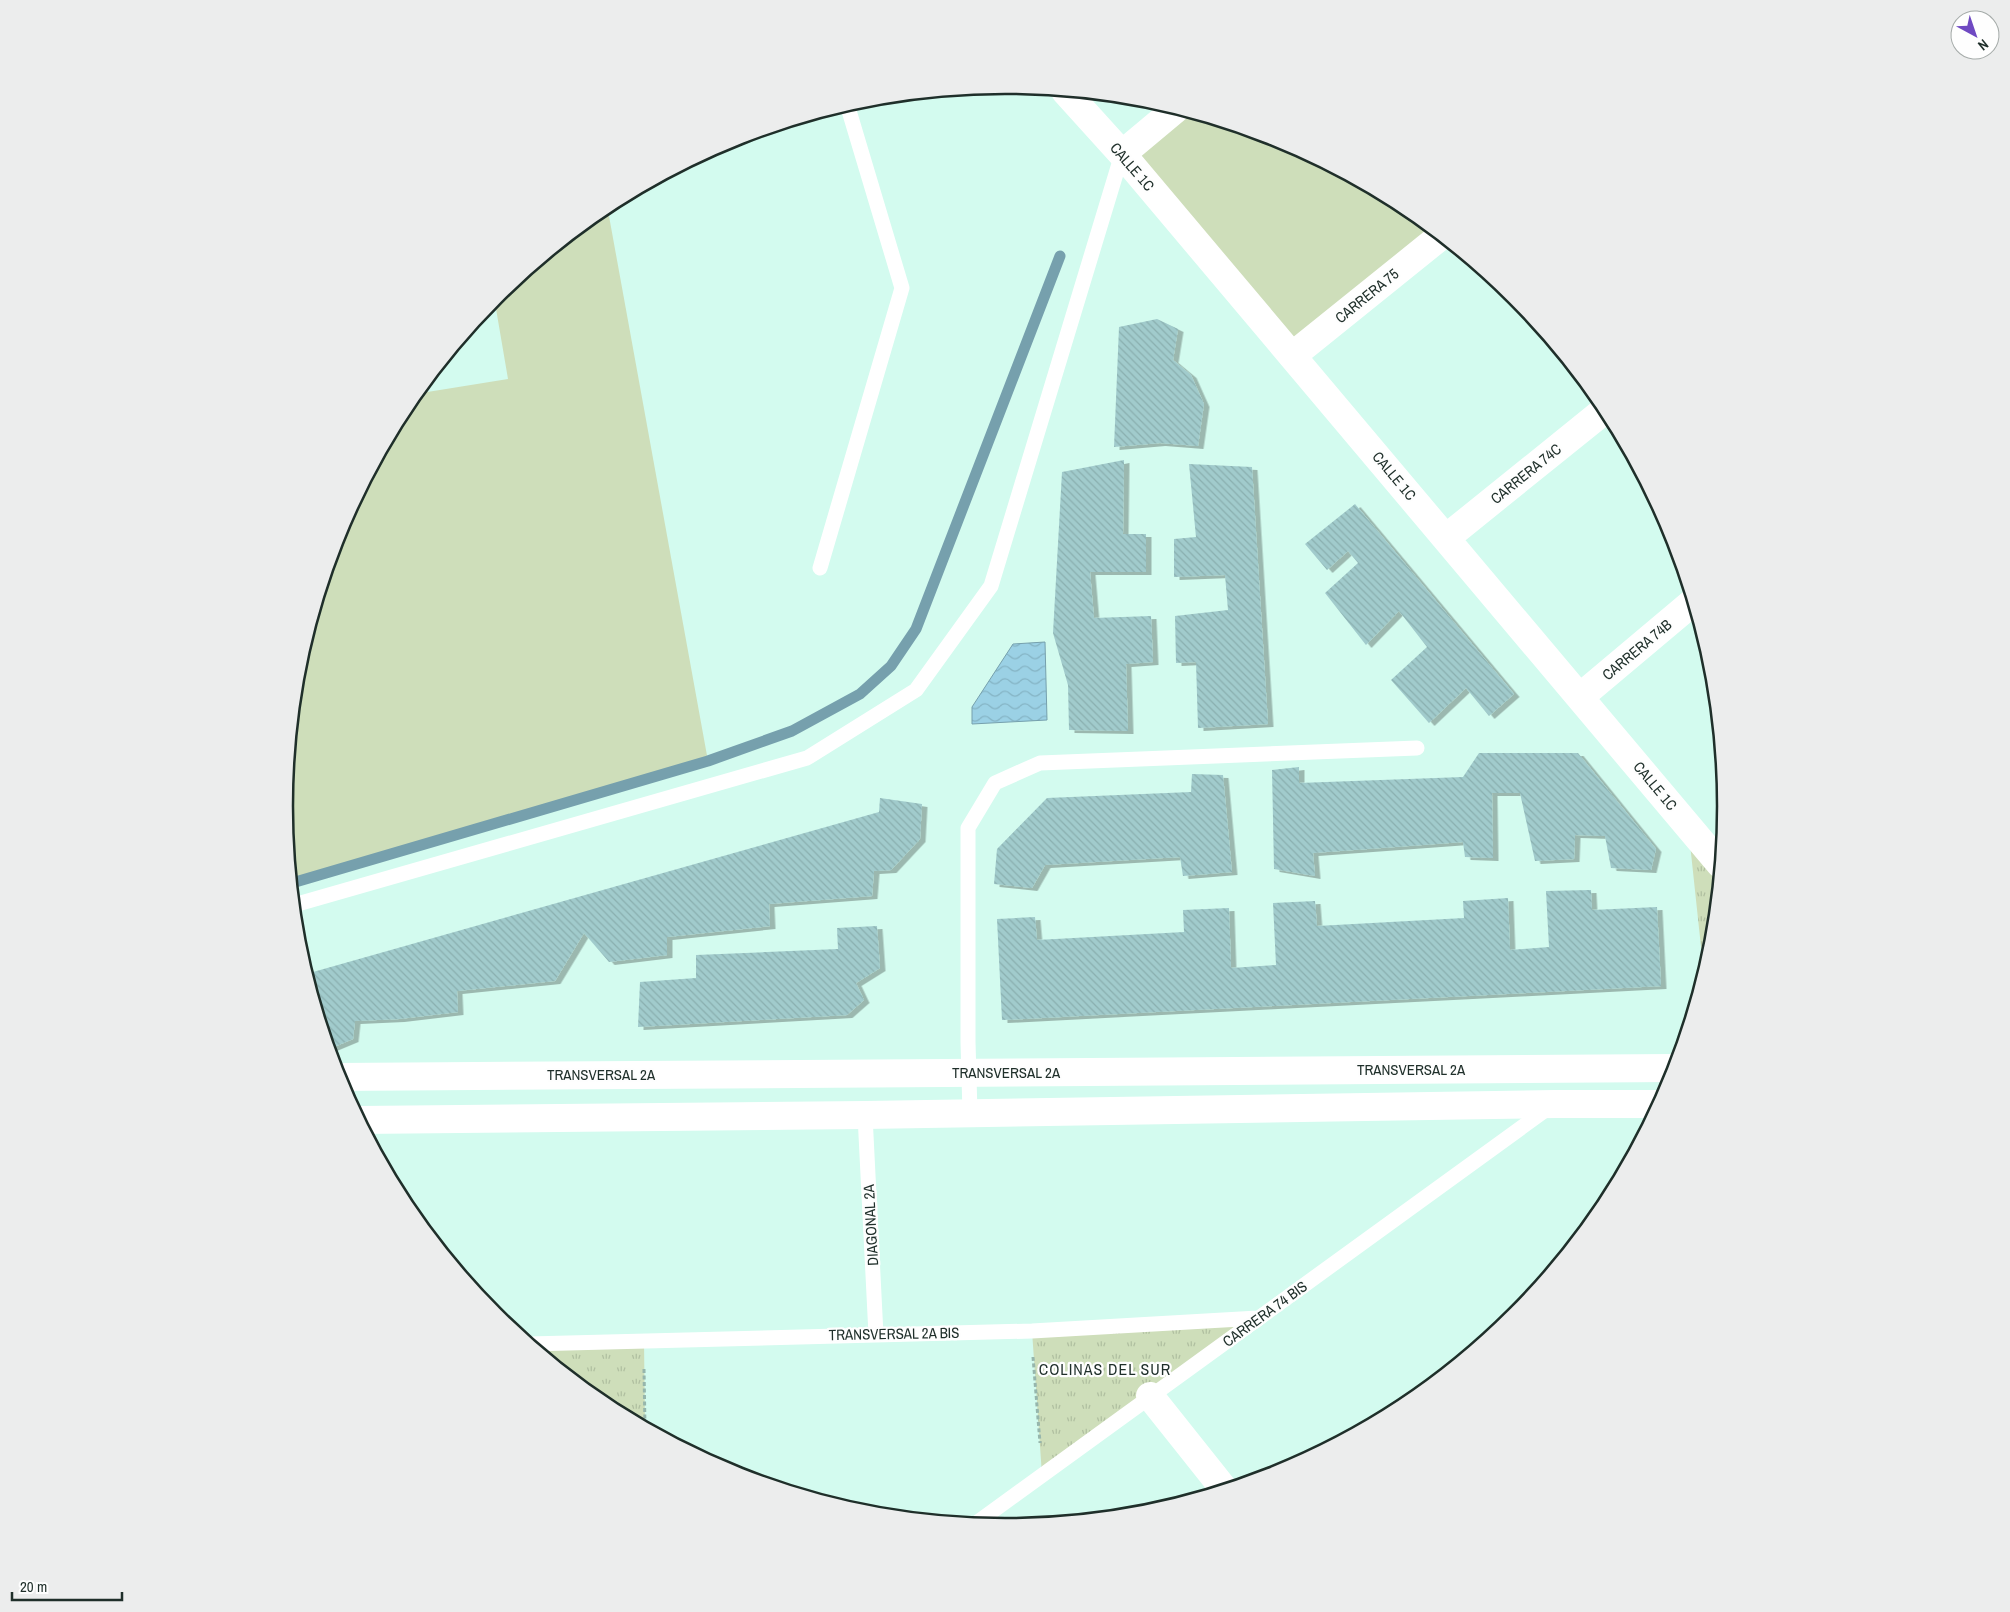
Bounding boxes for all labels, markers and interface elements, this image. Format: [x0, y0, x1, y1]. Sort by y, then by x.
north arrow [1950, 10, 2000, 60]
text: N [1974, 35, 1992, 55]
street label: CALLE 1C [1105, 138, 1159, 196]
street label: CARRERA 75 [1330, 263, 1403, 328]
street label: CARRERA 74C [1486, 438, 1566, 509]
street label: CALLE 1C [1368, 447, 1421, 505]
street label: CARRERA 74B [1597, 614, 1676, 685]
street label: CALLE 1C [1629, 757, 1682, 815]
street label: TRANSVERSAL 2A [1357, 1059, 1466, 1080]
street label: TRANSVERSAL 2A [952, 1062, 1061, 1083]
street label: TRANSVERSAL 2A [547, 1064, 656, 1085]
street label: DIAGONAL 2A [858, 1183, 883, 1266]
street label: CARRERA 74 BIS [1218, 1276, 1311, 1351]
street label: TRANSVERSAL 2A BIS [828, 1322, 960, 1345]
district label: COLINAS DEL SUR [1039, 1358, 1171, 1380]
scale bar [12, 1570, 122, 1602]
text: 20 m [20, 1576, 47, 1597]

